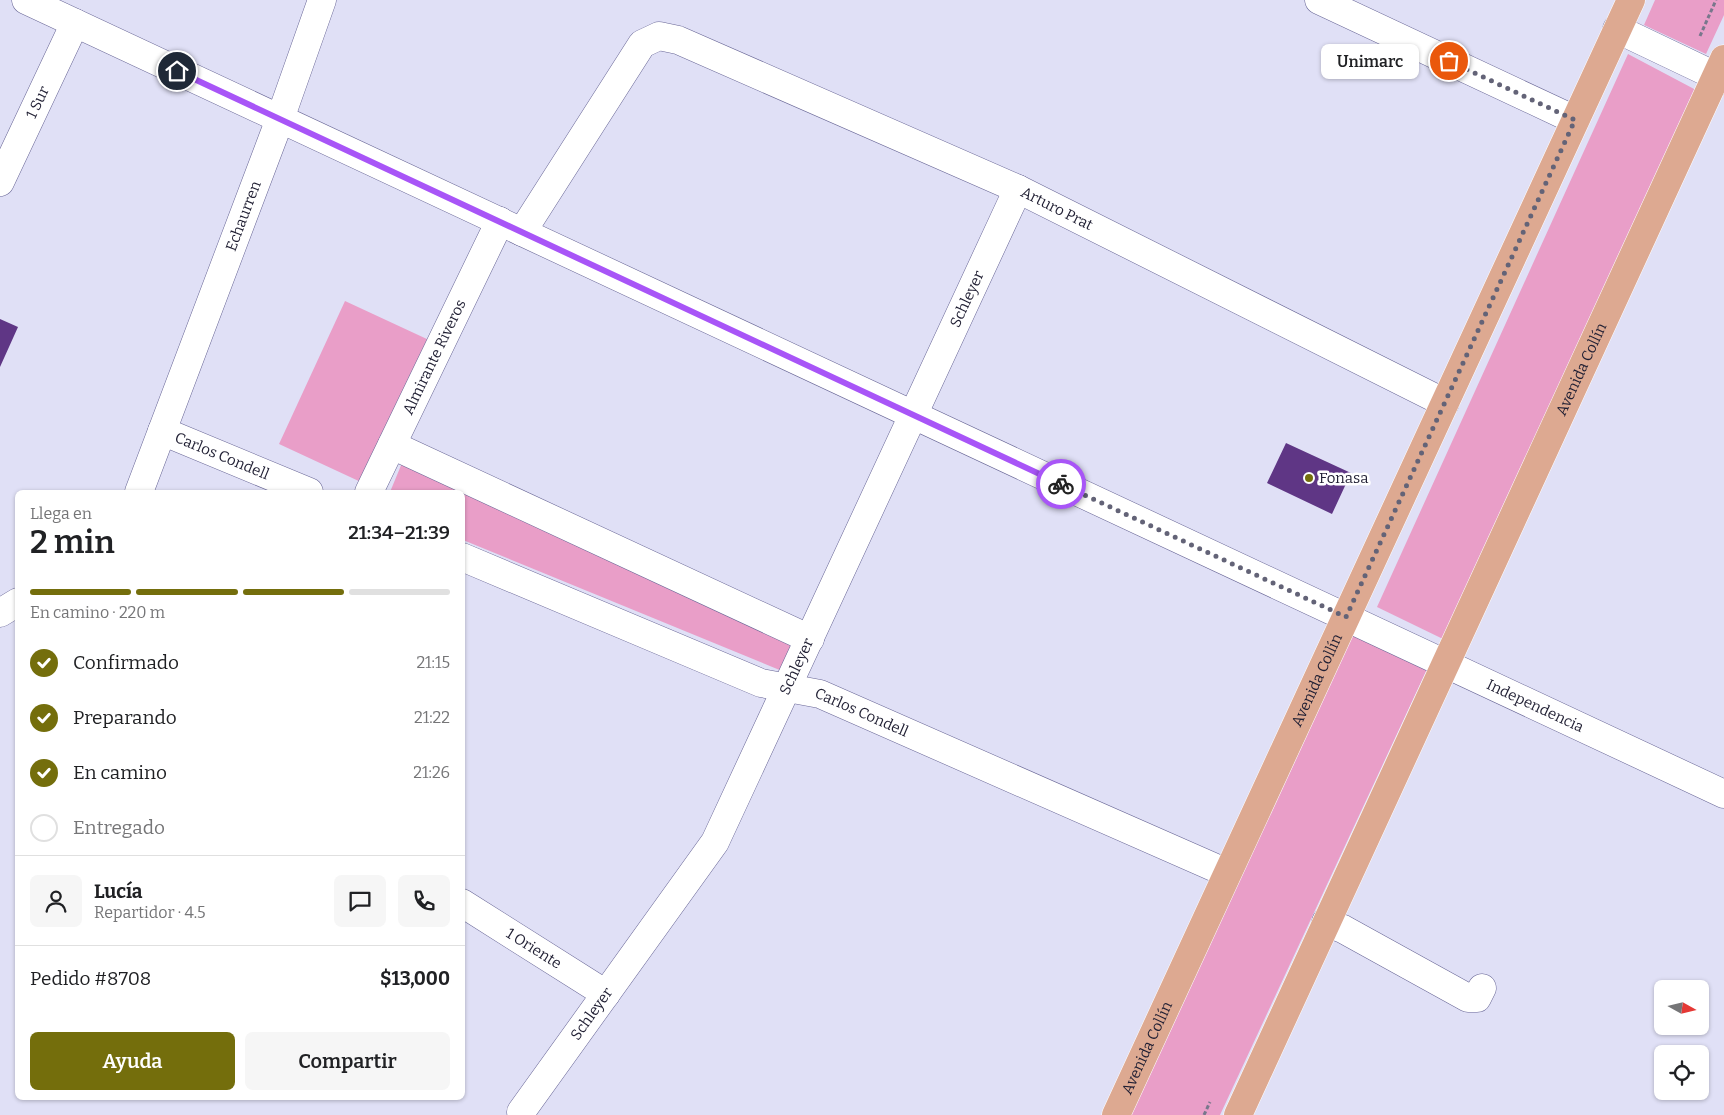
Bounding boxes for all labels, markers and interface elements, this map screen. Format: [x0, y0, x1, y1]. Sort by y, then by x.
pin [1428, 40, 1470, 82]
callout: Unimarc [1322, 44, 1419, 78]
icon: bag [1435, 47, 1463, 75]
pin [156, 50, 198, 92]
text: Unimarc [1337, 52, 1403, 71]
icon: home [163, 57, 191, 85]
street label: 1 Sur [22, 83, 53, 122]
street label: Echaurren [222, 178, 265, 254]
street label: Arturo Prat [1018, 183, 1096, 234]
street label: Schleyer [946, 268, 988, 330]
street label: Almirante Riveros [399, 296, 470, 417]
street label: Avenida Collín [1552, 319, 1611, 418]
street label: Carlos Condell [172, 428, 272, 483]
courier [1036, 459, 1086, 509]
place label: Fonasa [1319, 469, 1368, 487]
icon: bike [1047, 470, 1075, 498]
marker: Fonasa [1303, 472, 1315, 484]
text: Llega en [30, 504, 92, 523]
text: 21:34–21:39 [348, 521, 450, 544]
text: 2 min [30, 523, 115, 561]
text: En camino · 220 m [30, 603, 165, 622]
street label: Avenida Collín [1288, 630, 1346, 729]
street label: Schleyer [776, 635, 817, 698]
icon: check [30, 649, 58, 677]
text: Confirmado [73, 651, 179, 674]
text: 21:15 [416, 653, 450, 672]
street label: Independencia [1484, 675, 1587, 736]
street label: Carlos Condell [812, 684, 911, 741]
icon: check [30, 704, 58, 732]
text: Preparando [73, 706, 177, 729]
text: 21:22 [414, 708, 450, 727]
icon: check [30, 759, 58, 787]
text: En camino [73, 761, 167, 784]
text: 21:26 [413, 763, 450, 782]
text: Entregado [73, 816, 165, 839]
button: person [30, 875, 82, 927]
button: chat [334, 875, 386, 927]
button: phone [398, 875, 450, 927]
text: Lucía [94, 880, 143, 903]
text: Repartidor · 4.5 [94, 903, 206, 922]
street label: 1 Oriente [503, 924, 565, 973]
text: Pedido #8708 [30, 967, 151, 990]
text: $13,000 [380, 967, 450, 990]
north arrow [1654, 980, 1709, 1035]
map controls [1654, 980, 1709, 1100]
street label: Schleyer [567, 984, 617, 1043]
street label: Avenida Collín [1118, 998, 1176, 1097]
button: Ayuda [30, 1032, 235, 1090]
button: Compartir [245, 1032, 450, 1090]
button: locate [1654, 1045, 1709, 1100]

